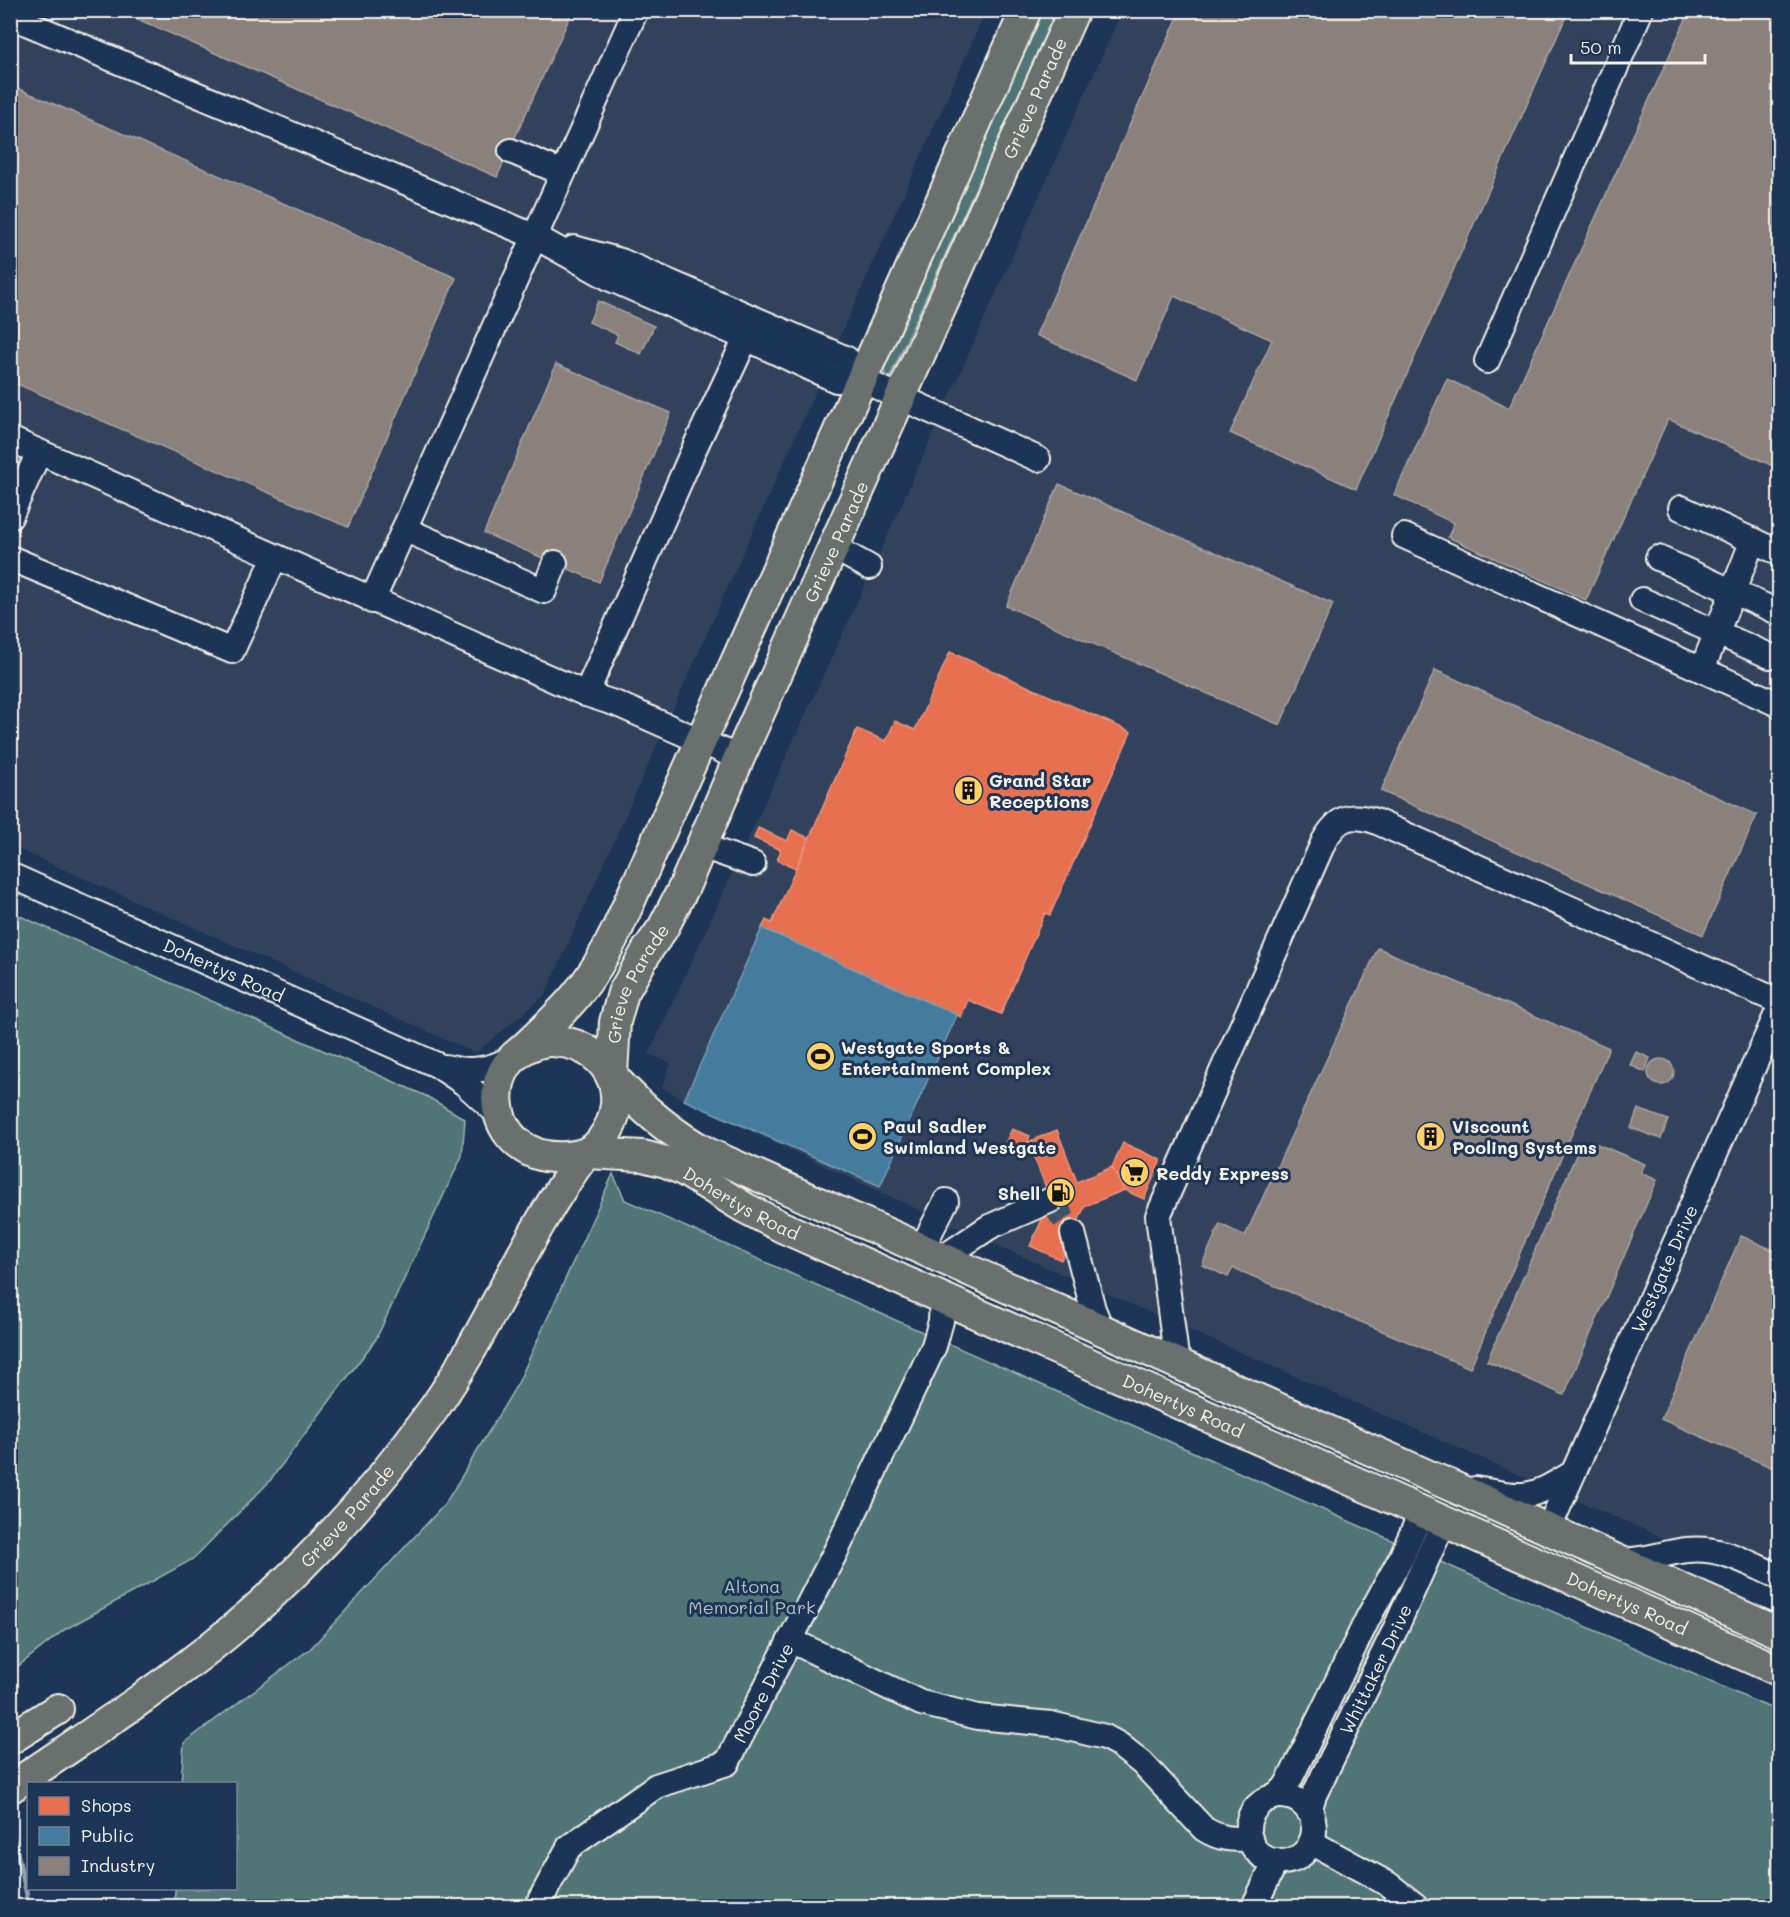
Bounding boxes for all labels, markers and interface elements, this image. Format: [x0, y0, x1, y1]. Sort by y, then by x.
scale bar [1571, 27, 1704, 65]
street label: Grieve Parade [997, 34, 1072, 163]
text: 50 m [1580, 35, 1622, 59]
street label: Grieve Parade [798, 477, 874, 606]
place label: Grand Star Receptions [989, 768, 1091, 813]
building icon: Grand Star Receptions [952, 774, 984, 806]
street label: Grieve Parade [602, 919, 674, 1044]
street label: Dohertys Road [159, 933, 288, 1008]
place label: Westgate Sports & Entertainment Complex [841, 1035, 1051, 1080]
sports icon: Westgate Sports & Entertainment Complex [804, 1041, 836, 1073]
place label: Paul Sadler Swimland Westgate [883, 1114, 1057, 1159]
place label: Viscount Pooling Systems [1452, 1114, 1597, 1159]
sports icon: Paul Sadler Swimland Westgate [846, 1120, 878, 1152]
building icon: Viscount Pooling Systems [1415, 1120, 1447, 1152]
supermarket icon: Reddy Express [1119, 1157, 1151, 1189]
street label: Dohertys Road [679, 1161, 803, 1245]
place label: Reddy Express [1156, 1161, 1289, 1185]
fuel station icon: Shell [1045, 1177, 1077, 1209]
place label: Shell [998, 1181, 1040, 1205]
street label: Westgate Drive [1625, 1201, 1703, 1336]
street label: Dohertys Road [1119, 1368, 1247, 1443]
street label: Grieve Parade [295, 1459, 399, 1572]
street label: Dohertys Road [1563, 1566, 1692, 1640]
park label: Altona Memorial Park [688, 1574, 816, 1619]
street label: Whittaker Drive [1334, 1600, 1417, 1738]
street label: Moore Drive [727, 1639, 799, 1747]
legend [27, 1782, 237, 1890]
text: Shops [81, 1793, 132, 1817]
text: Public [81, 1823, 134, 1847]
text: Industry [81, 1853, 155, 1877]

